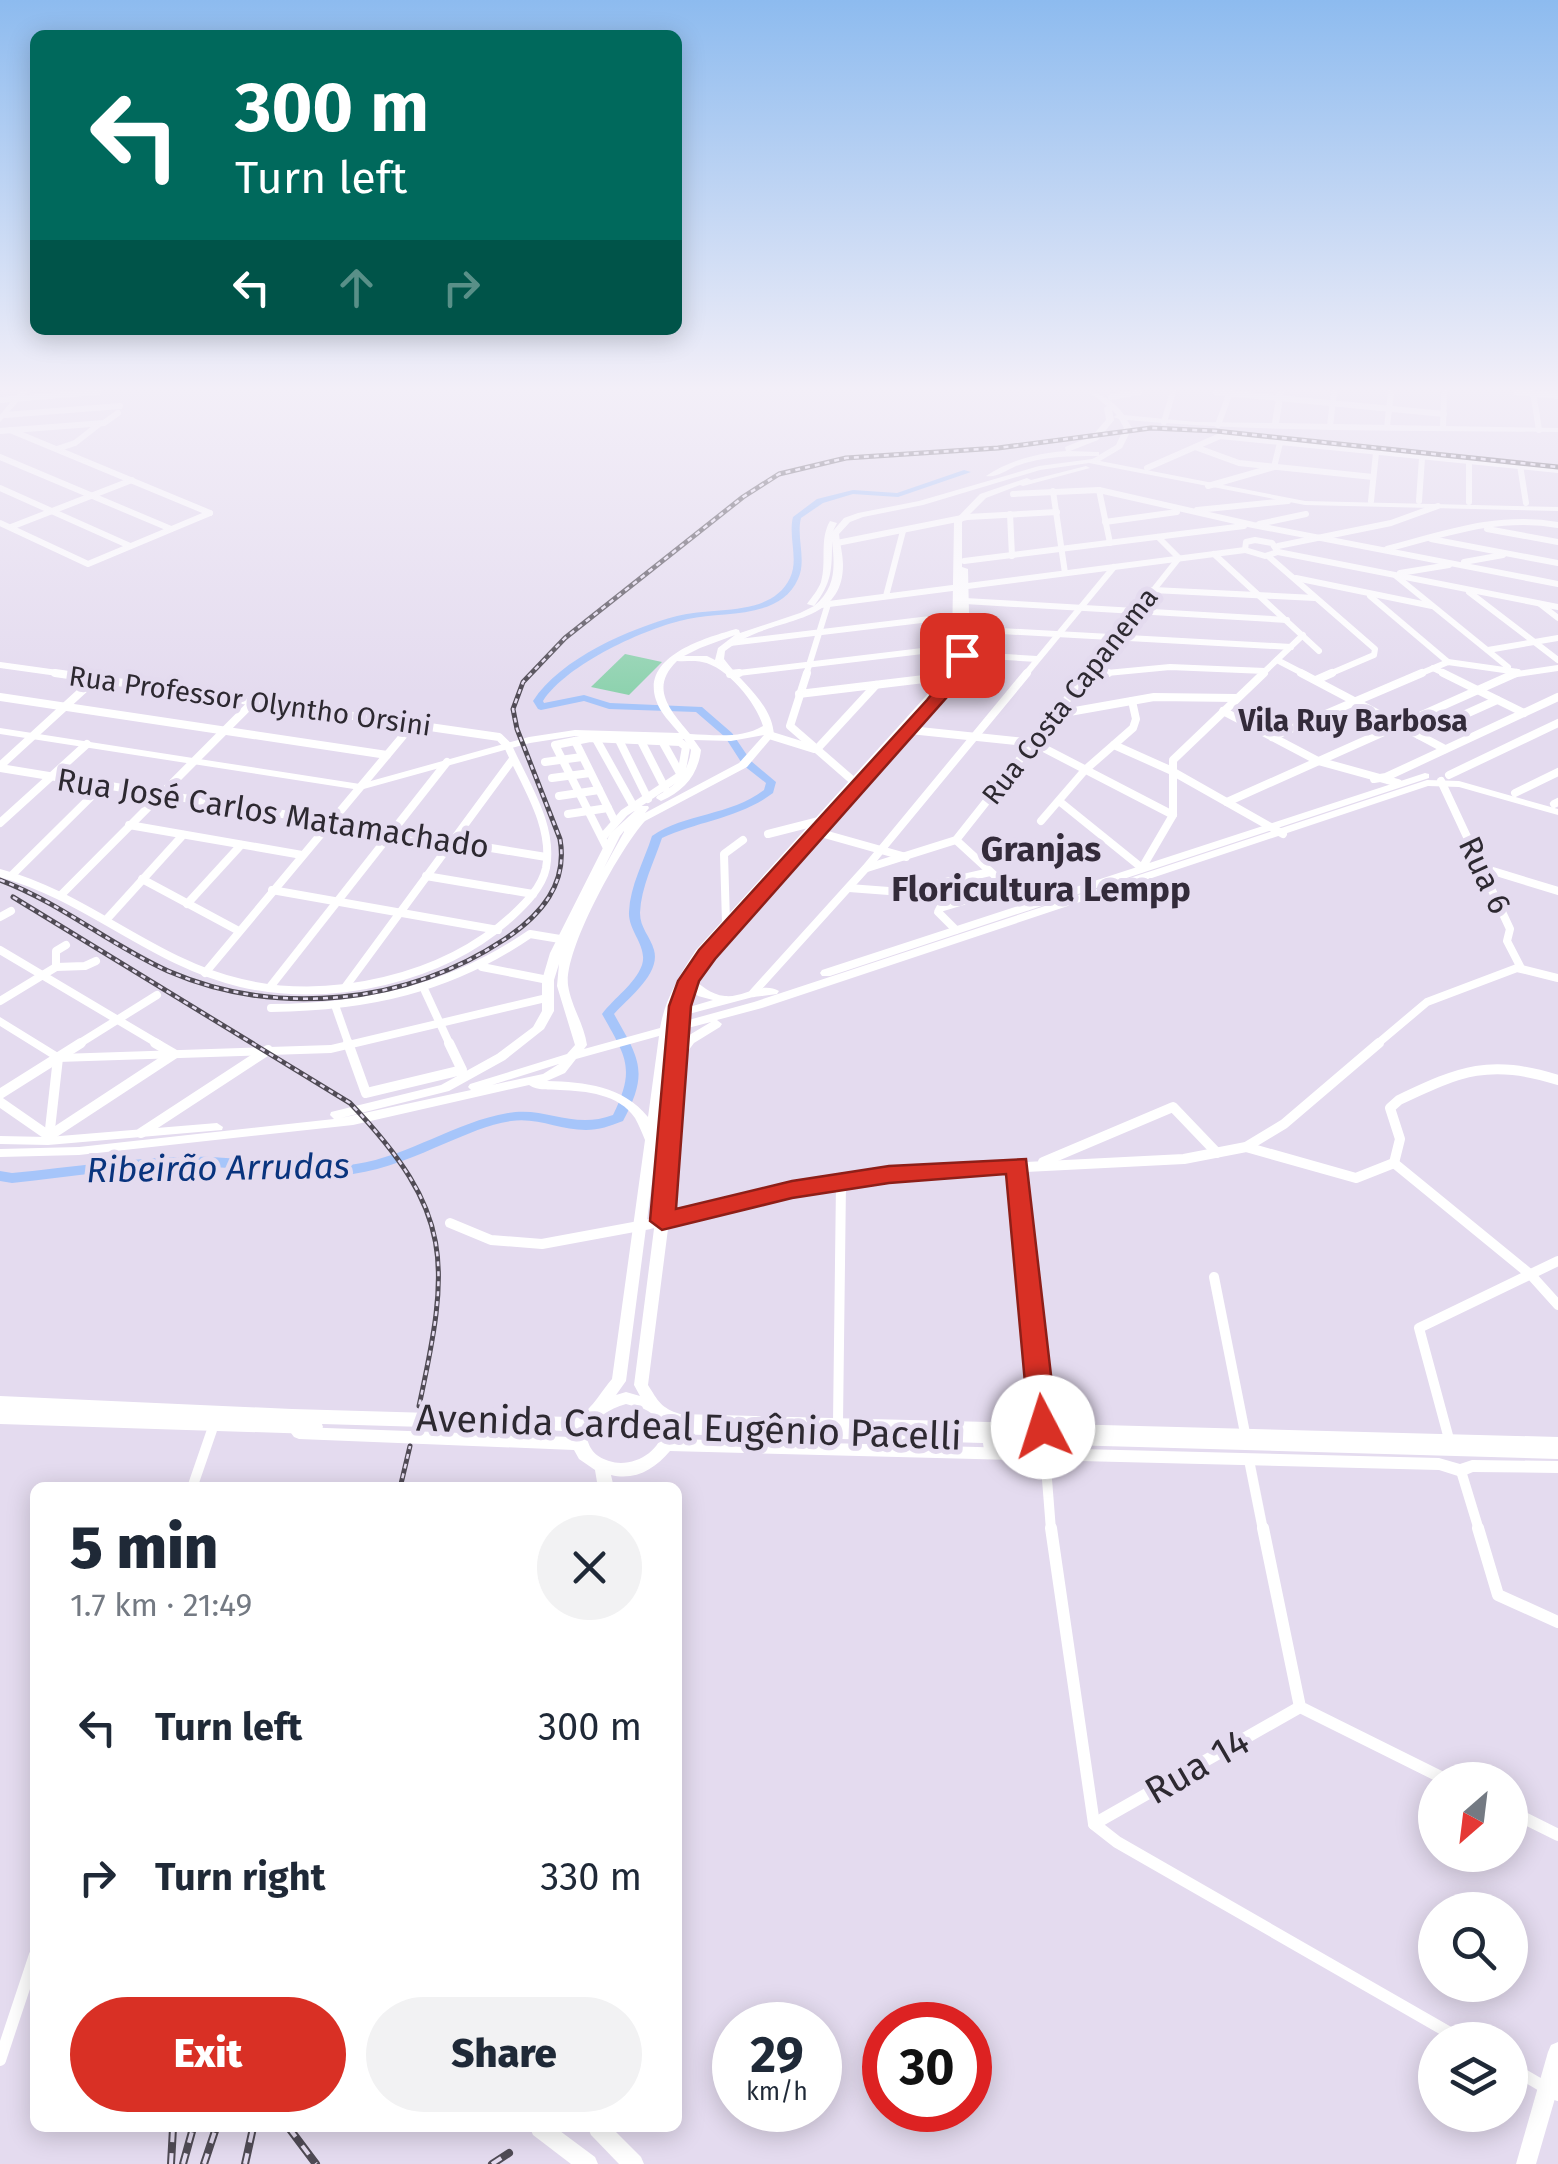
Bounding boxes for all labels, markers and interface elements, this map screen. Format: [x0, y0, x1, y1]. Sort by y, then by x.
text: 300 m [235, 66, 429, 150]
icon: left [70, 70, 200, 200]
text: Turn left [235, 151, 407, 205]
icon: left [224, 260, 279, 315]
icon: ahead [329, 260, 384, 315]
icon: right [434, 260, 489, 315]
street label: Rua Costa Capanema [975, 581, 1165, 811]
pin [920, 613, 1005, 698]
icon: arrive [935, 628, 990, 683]
street label: Rua Professor Olyntho Orsini [67, 659, 433, 743]
district label: Vila Ruy Barbosa [1237, 703, 1468, 739]
street label: Rua José Carlos Matamachado [54, 760, 492, 866]
district label: Granjas Floricultura Lempp [891, 828, 1191, 910]
street label: Rua 6 [1451, 830, 1519, 920]
water label: Ribeirão Arrudas [86, 1145, 350, 1191]
position arrow [991, 1375, 1095, 1479]
street label: Avenida Cardeal Eugênio Pacelli [415, 1394, 963, 1460]
text: 5 min [70, 1512, 218, 1584]
button: close [537, 1515, 642, 1620]
text: 1.7 km · 21:49 [70, 1586, 252, 1624]
icon: left [70, 1700, 125, 1755]
text: Turn left [155, 1704, 302, 1750]
text: 300 m [538, 1704, 642, 1750]
street label: Rua 14 [1137, 1718, 1257, 1814]
north arrow [1418, 1762, 1528, 1872]
map controls [1418, 1762, 1528, 2132]
icon: right [70, 1850, 125, 1905]
text: Turn right [155, 1854, 325, 1900]
text: 330 m [540, 1854, 642, 1900]
button: search [1418, 1892, 1528, 2002]
button: Exit [70, 1997, 346, 2112]
button: Share [366, 1997, 642, 2112]
speed limit sign: 30 [862, 2002, 992, 2132]
button: layers [1418, 2022, 1528, 2132]
text: 29 [750, 2025, 804, 2085]
text: km/h [746, 2077, 808, 2107]

